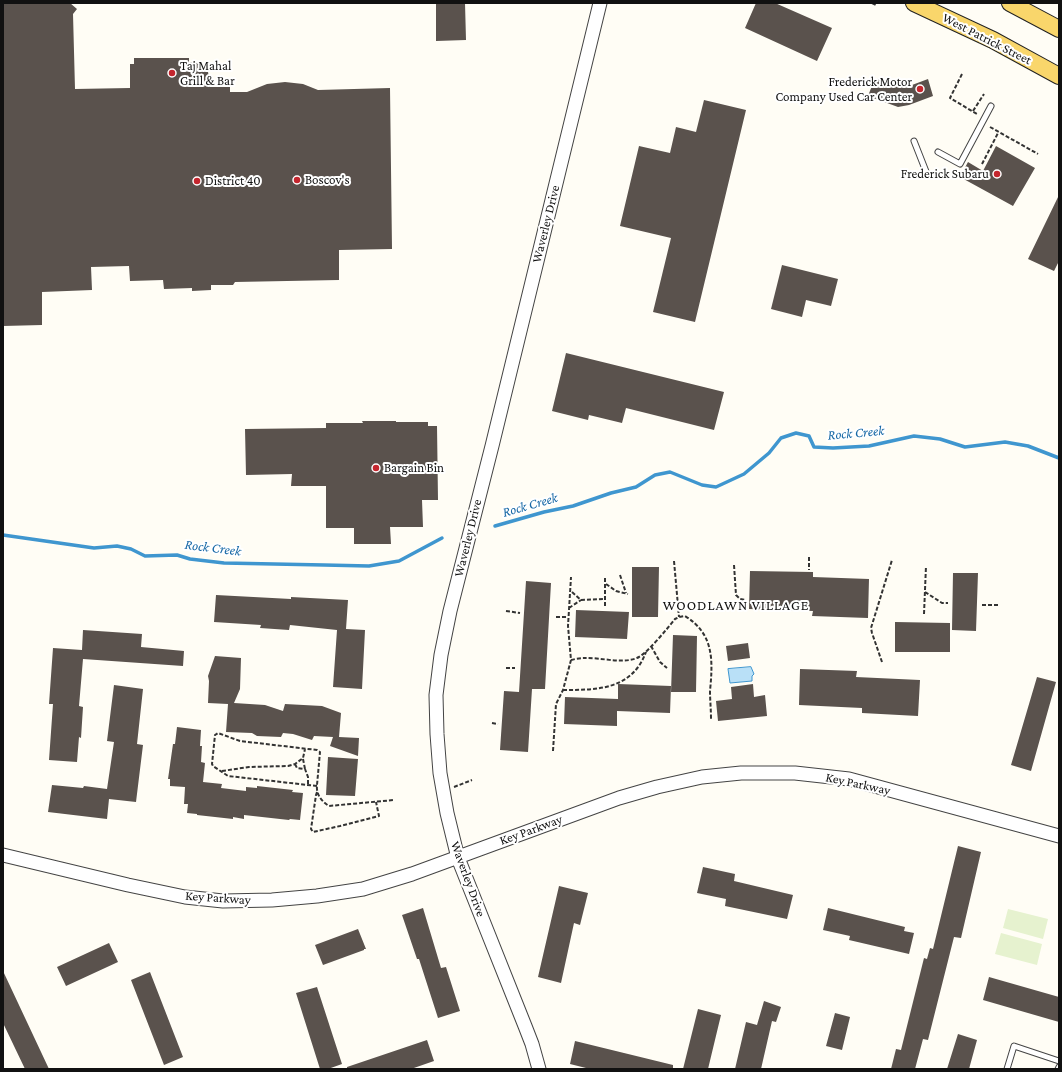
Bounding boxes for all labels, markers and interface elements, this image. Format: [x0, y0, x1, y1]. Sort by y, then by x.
street label: West Patrick Street [940, 10, 1034, 68]
place label: Taj Mahal Grill & Bar [180, 58, 235, 89]
marker: Taj Mahal Grill & Bar [167, 68, 177, 78]
place label: Frederick Motor Company Used Car Center [776, 74, 912, 105]
marker: Frederick Motor Company Used Car Center [915, 84, 925, 94]
place label: Frederick Subaru [901, 166, 989, 182]
marker: Frederick Subaru [992, 169, 1002, 179]
place label: Boscov's [305, 172, 349, 188]
place label: District 40 [205, 173, 261, 189]
marker: Boscov's [292, 175, 302, 185]
marker: District 40 [192, 176, 202, 186]
street label: Waverley Drive [529, 184, 563, 264]
water label: Rock Creek [827, 422, 885, 444]
place label: Bargain Bin [384, 460, 444, 476]
marker: Bargain Bin [371, 463, 381, 473]
water label: Rock Creek [500, 489, 560, 521]
street label: Waverley Drive [451, 498, 485, 578]
water label: Rock Creek [184, 536, 242, 560]
district label: WOODLAWN VILLAGE [663, 598, 809, 614]
street label: Key Parkway [824, 770, 892, 798]
street label: Key Parkway [497, 811, 565, 849]
street label: Waverley Drive [447, 839, 489, 919]
street label: Key Parkway [185, 888, 251, 908]

